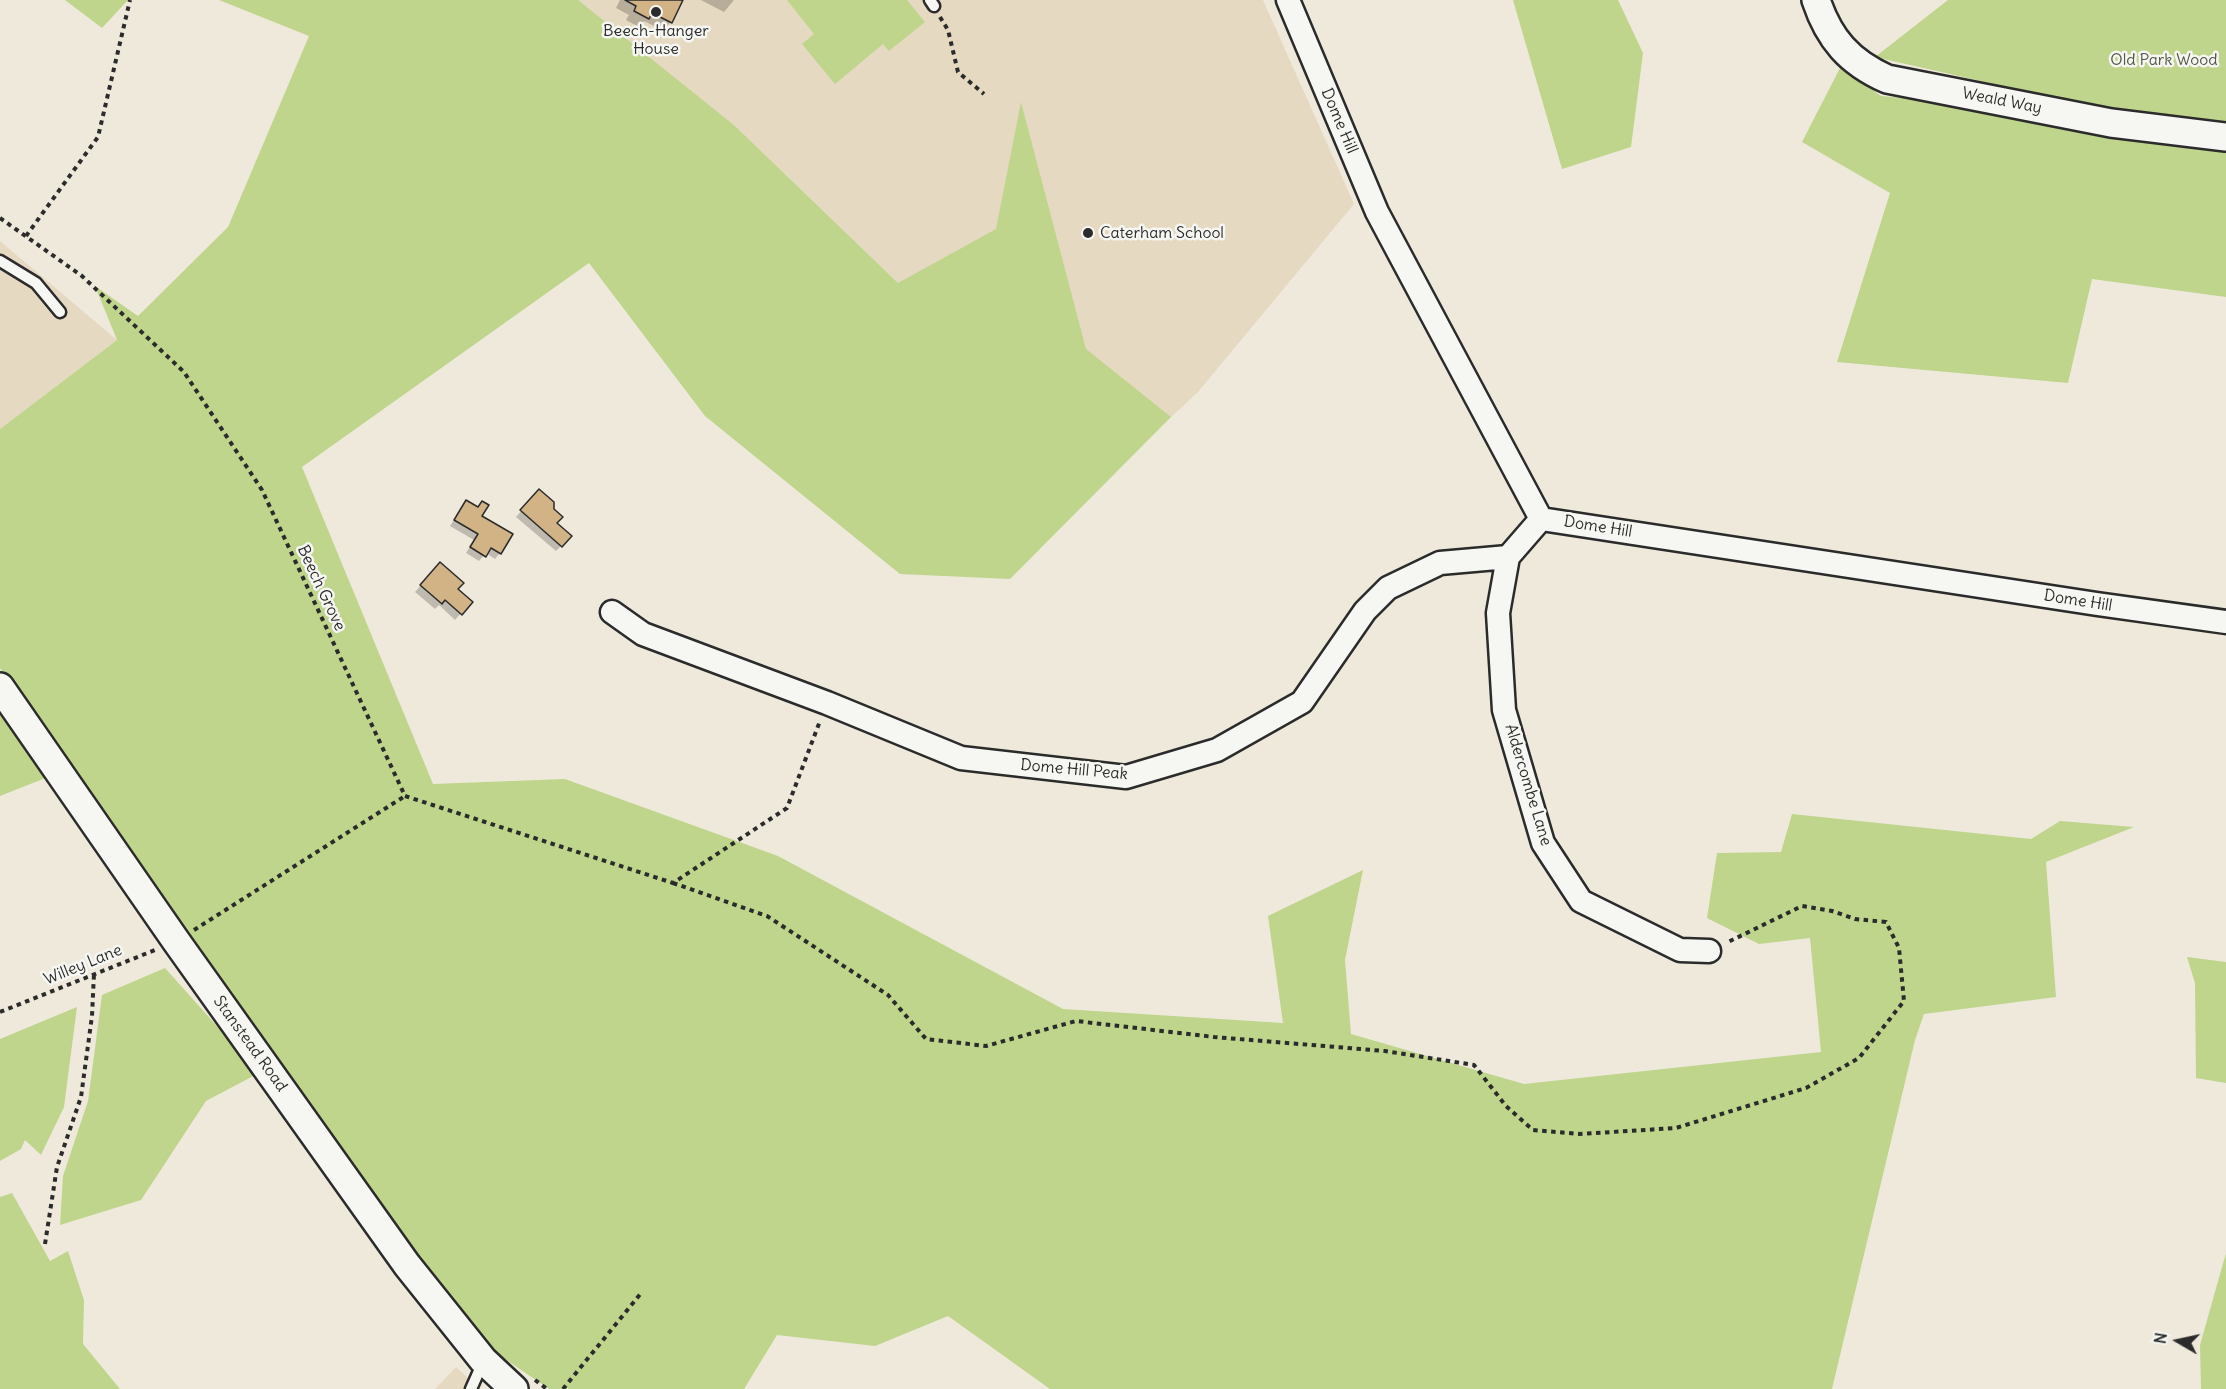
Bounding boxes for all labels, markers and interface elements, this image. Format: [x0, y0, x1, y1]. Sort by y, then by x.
marker: Beech-Hanger House [649, 5, 663, 19]
place label: Beech-Hanger House [603, 21, 709, 59]
park label: Old Park Wood [2110, 50, 2218, 70]
street label: Weald Way [1961, 84, 2043, 118]
street label: Dome Hill [1317, 85, 1361, 157]
place label: Caterham School [1100, 223, 1224, 243]
marker: Caterham School [1081, 226, 1095, 240]
street label: Dome Hill [1562, 512, 1634, 542]
street label: Beech Grove [293, 542, 349, 634]
street label: Dome Hill [2042, 586, 2114, 616]
street label: Aldercombe Lane [1500, 722, 1556, 848]
street label: Dome Hill Peak [1019, 756, 1129, 784]
street label: Willey Lane [41, 941, 125, 989]
street label: Stanstead Road [209, 993, 291, 1095]
north arrow [2148, 1311, 2208, 1371]
text: N [2149, 1331, 2171, 1345]

